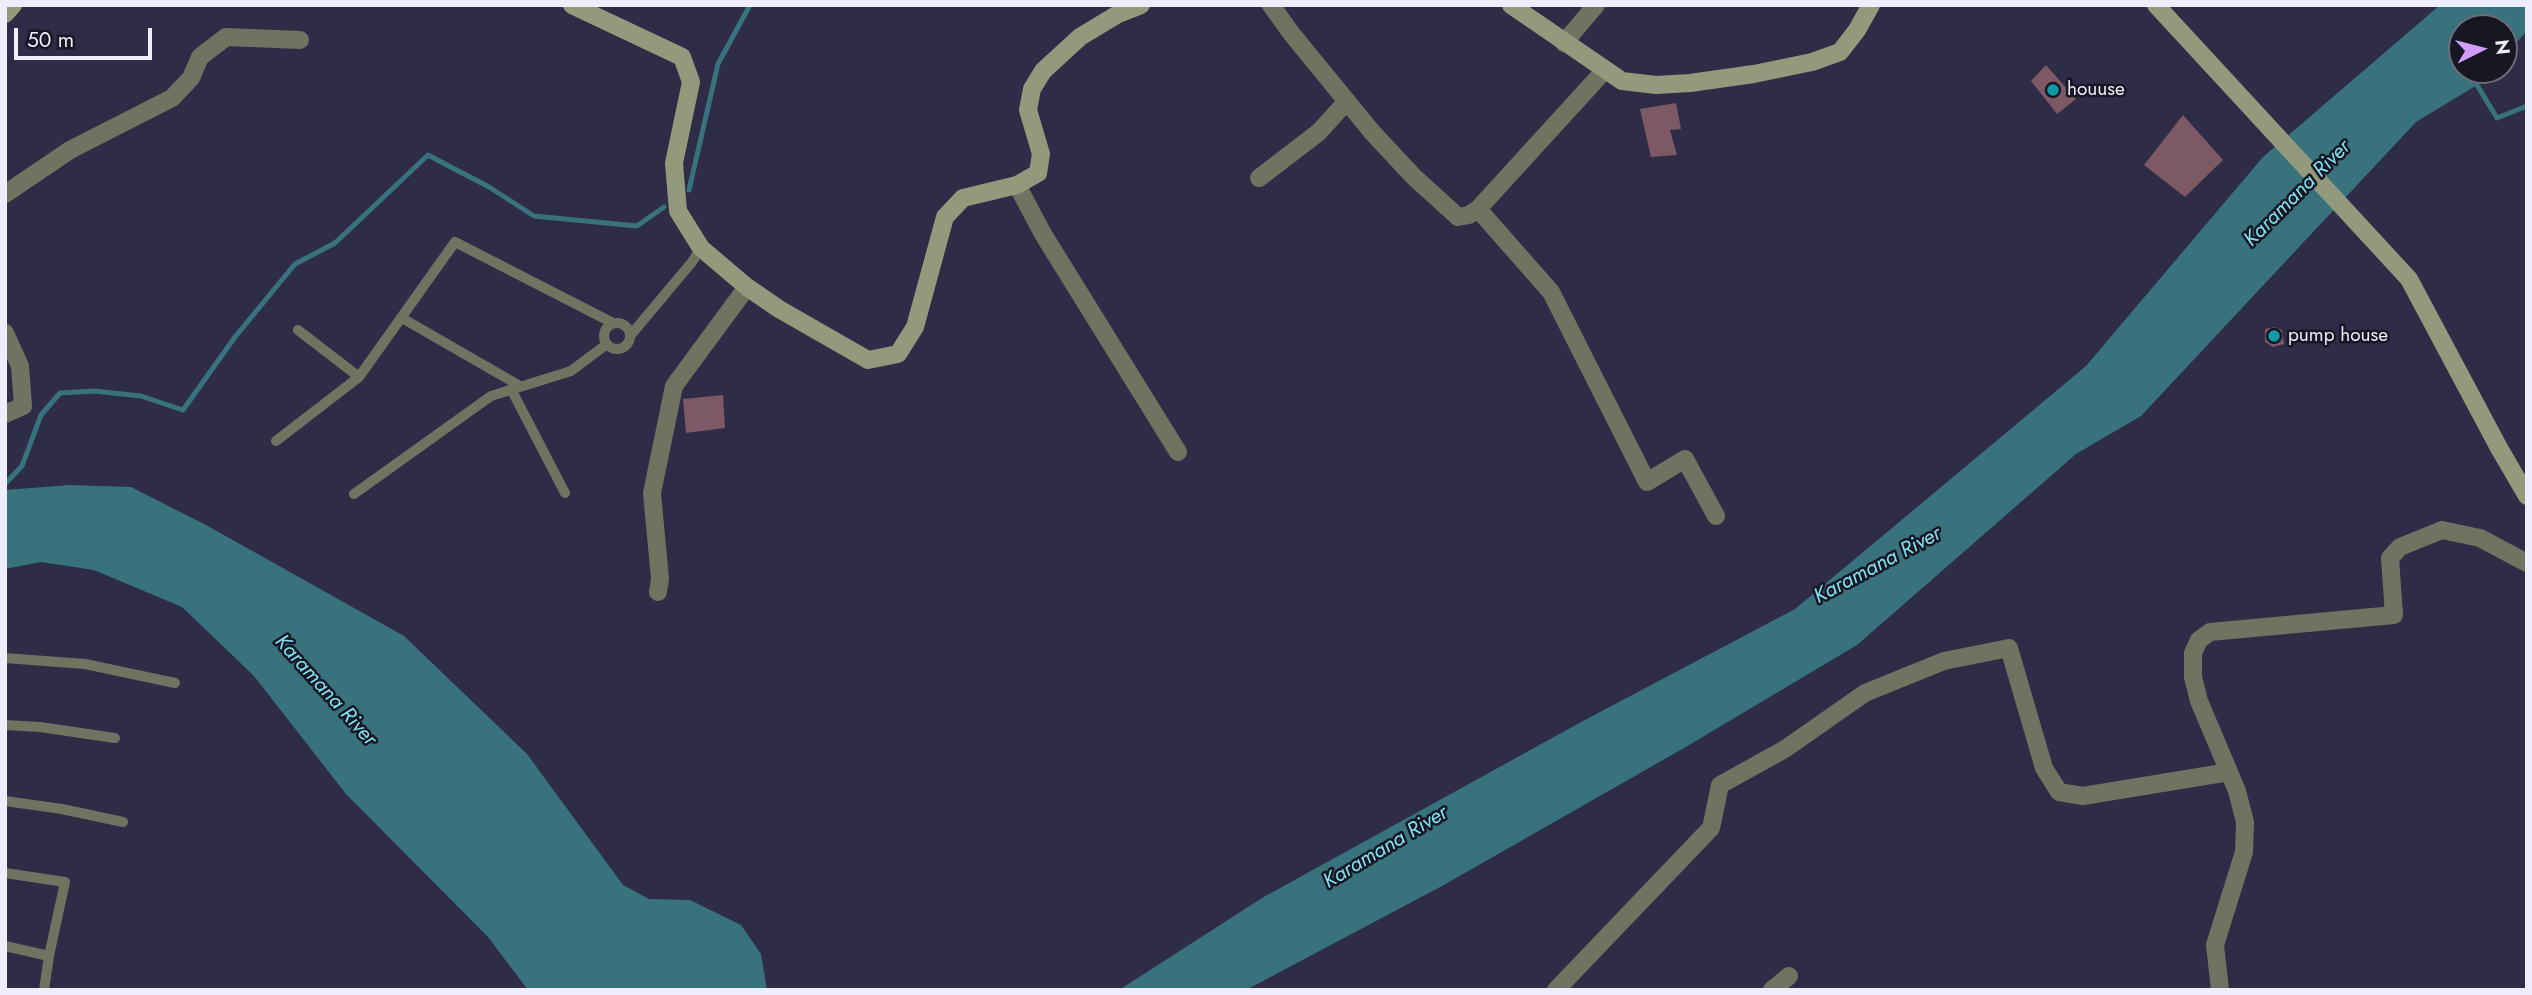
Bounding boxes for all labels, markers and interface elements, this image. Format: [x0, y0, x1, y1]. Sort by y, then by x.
scale bar [18, 14, 156, 58]
north arrow [2448, 14, 2518, 84]
text: 50 m [27, 25, 74, 55]
text: N [2488, 38, 2517, 56]
place label: houuse [2067, 79, 2125, 101]
marker: houuse [2045, 82, 2061, 98]
water label: Karamana River [2239, 135, 2357, 253]
place label: pump house [2288, 325, 2388, 347]
marker: pump house [2266, 328, 2282, 344]
water label: Karamana River [1810, 522, 1946, 610]
water label: Karamana River [269, 630, 381, 752]
water label: Karamana River [1319, 801, 1453, 895]

